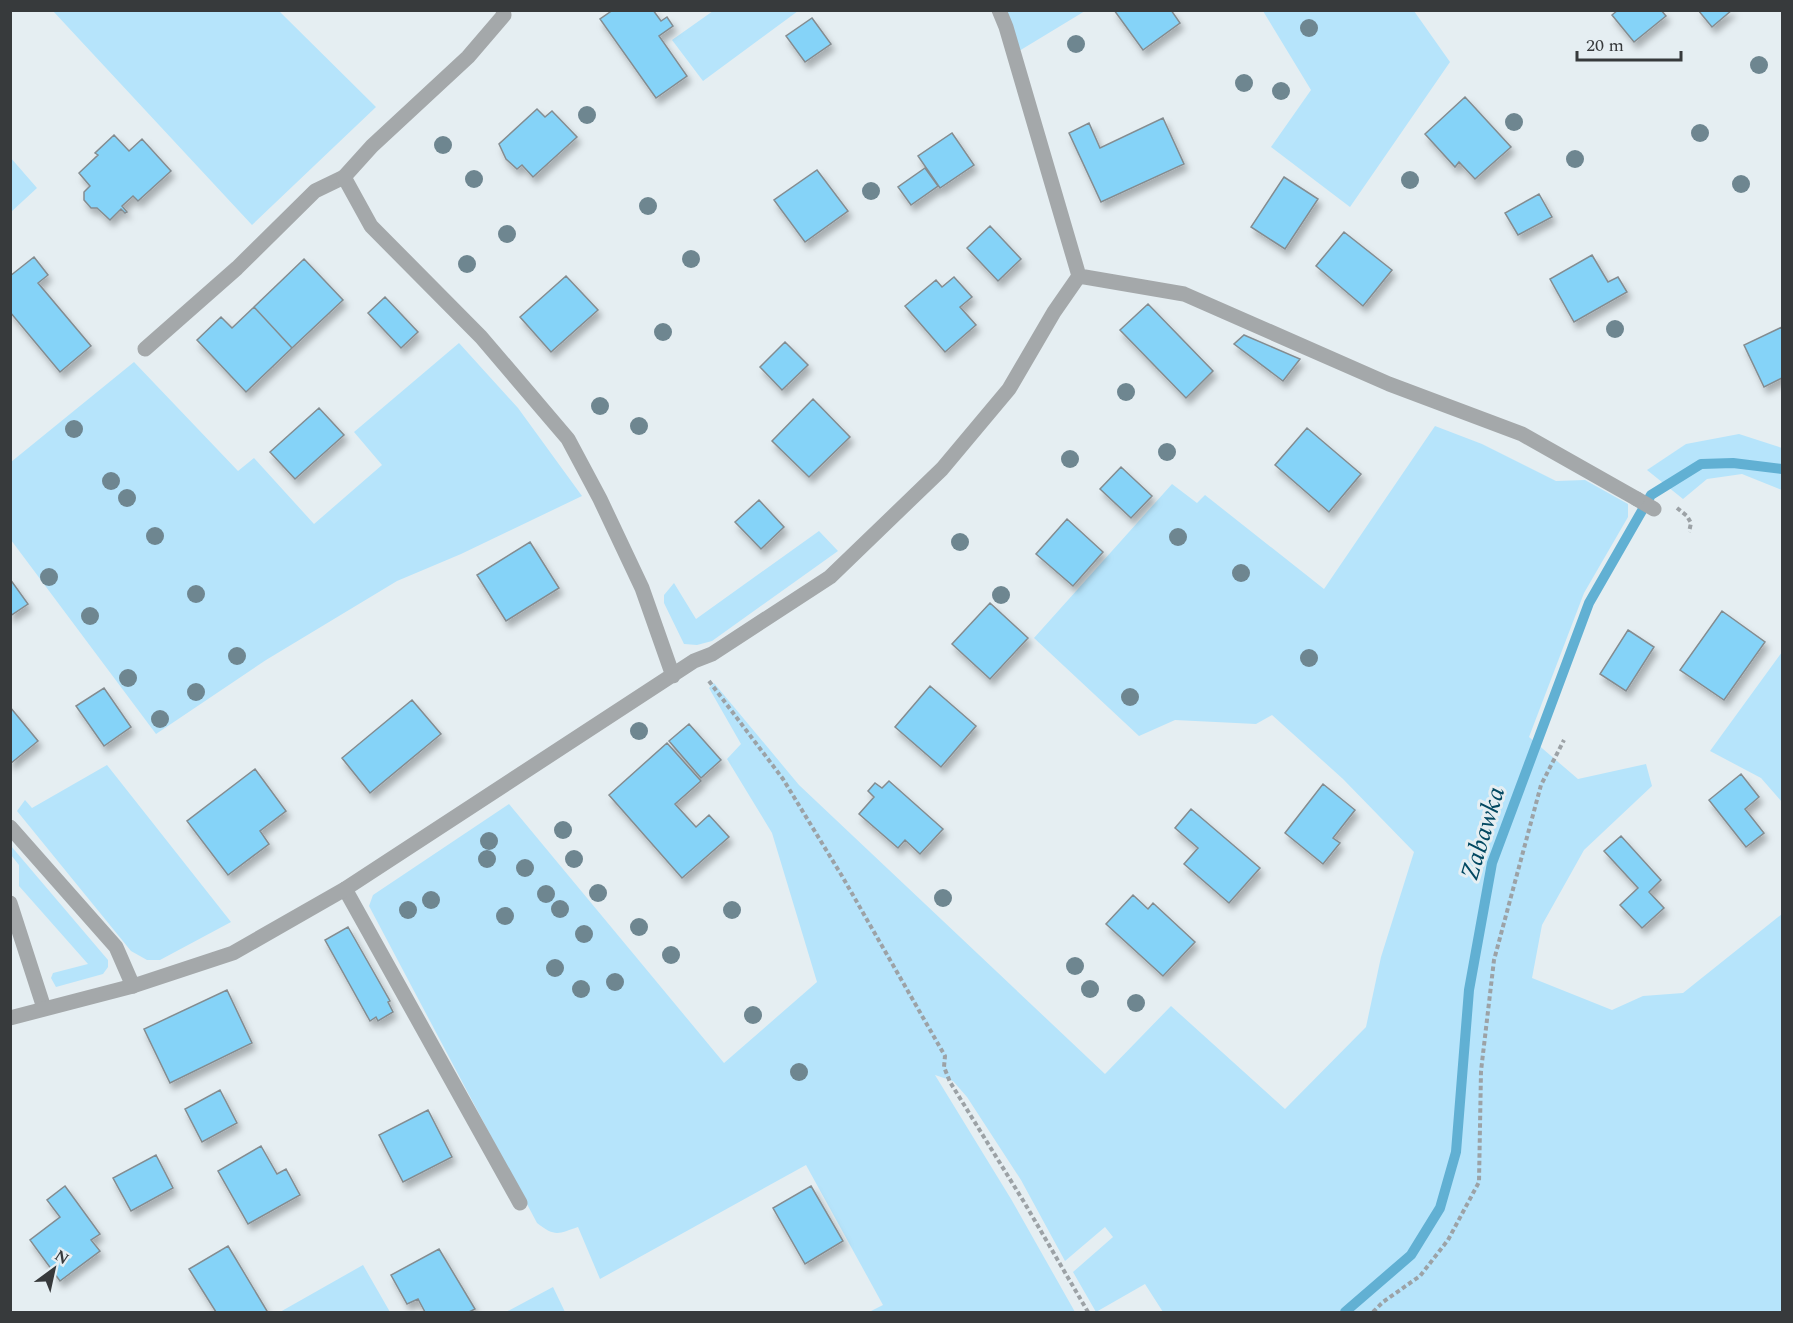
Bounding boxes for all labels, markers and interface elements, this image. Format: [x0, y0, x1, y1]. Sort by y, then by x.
scale bar [1577, 24, 1680, 62]
text: 20 m [1586, 32, 1624, 59]
water label: Zabawka [1450, 782, 1516, 885]
north arrow [24, 1239, 84, 1299]
text: N [50, 1244, 74, 1271]

